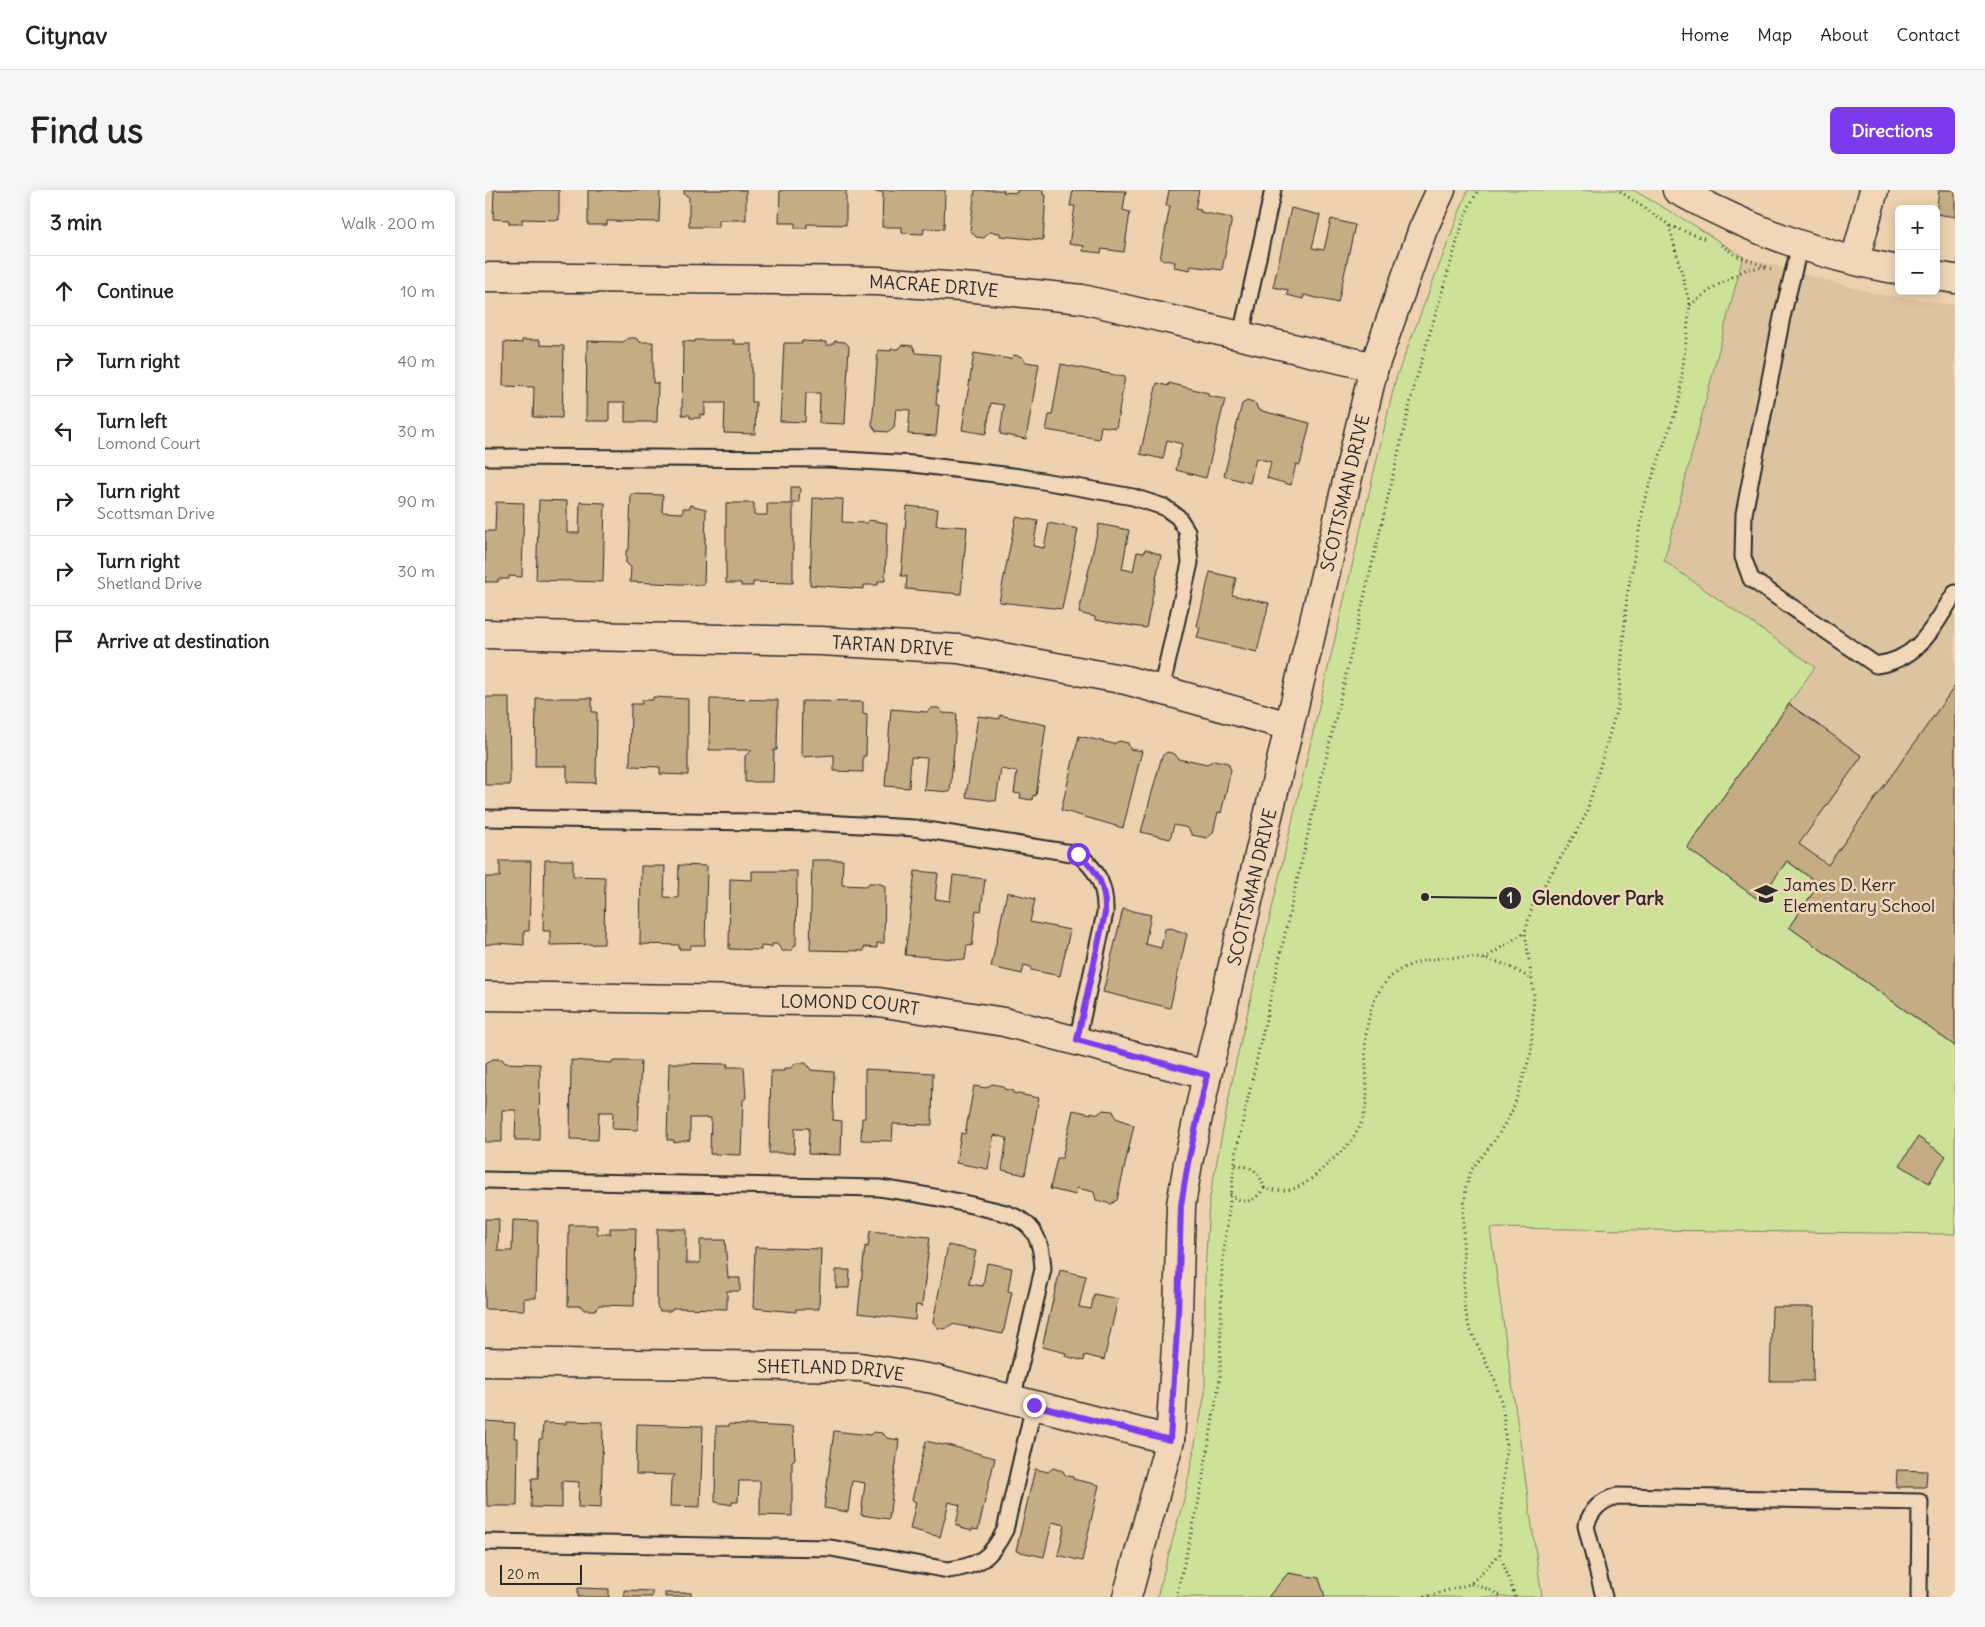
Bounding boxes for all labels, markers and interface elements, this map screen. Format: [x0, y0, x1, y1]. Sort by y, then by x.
text: Citynav [25, 20, 107, 50]
text: Home [1681, 23, 1729, 46]
text: Map [1757, 23, 1792, 46]
text: About [1820, 23, 1868, 46]
text: Contact [1896, 23, 1960, 46]
button: Directions [1830, 107, 1955, 154]
text: Find us [30, 108, 143, 152]
map controls [1895, 205, 1940, 295]
button: + [1895, 205, 1940, 250]
text: 3 min [50, 209, 102, 236]
text: Walk · 200 m [341, 213, 435, 233]
button: − [1895, 250, 1940, 295]
street label: MACRAE DRIVE [869, 269, 1000, 302]
icon: ahead [50, 277, 78, 305]
text: Continue [97, 279, 174, 303]
text: 10 m [400, 281, 435, 301]
icon: right [50, 347, 78, 375]
text: Turn right [97, 349, 180, 373]
text: 40 m [397, 351, 435, 371]
text: Turn left [97, 409, 167, 433]
street label: SCOTTSMAN DRIVE [1315, 412, 1374, 573]
icon: left [50, 417, 78, 445]
text: 30 m [398, 421, 435, 441]
text: Lomond Court [97, 433, 201, 453]
text: Turn right [97, 479, 180, 503]
icon: right [50, 487, 78, 515]
text: 90 m [397, 491, 435, 511]
text: Scottsman Drive [97, 503, 215, 523]
text: Turn right [97, 549, 180, 573]
icon: right [50, 557, 78, 585]
text: 30 m [398, 561, 435, 581]
text: Shetland Drive [97, 573, 202, 593]
icon: arrive [50, 627, 78, 655]
text: Arrive at destination [97, 629, 270, 653]
street label: TARTAN DRIVE [831, 630, 954, 660]
street label: SCOTTSMAN DRIVE [1222, 806, 1281, 968]
route start [1067, 843, 1090, 866]
place label: James D. Kerr Elementary School [1783, 873, 1935, 917]
callout: Glendover Park [1497, 881, 1674, 915]
school or university icon: James D. Kerr Elementary School [1753, 881, 1779, 907]
text: Glendover Park [1532, 886, 1664, 910]
text: 1 [1507, 888, 1513, 907]
street label: LOMOND COURT [780, 989, 921, 1020]
street label: SHETLAND DRIVE [757, 1354, 906, 1386]
route end [1023, 1394, 1046, 1417]
scale bar [500, 1562, 583, 1585]
text: 20 m [507, 1565, 540, 1583]

